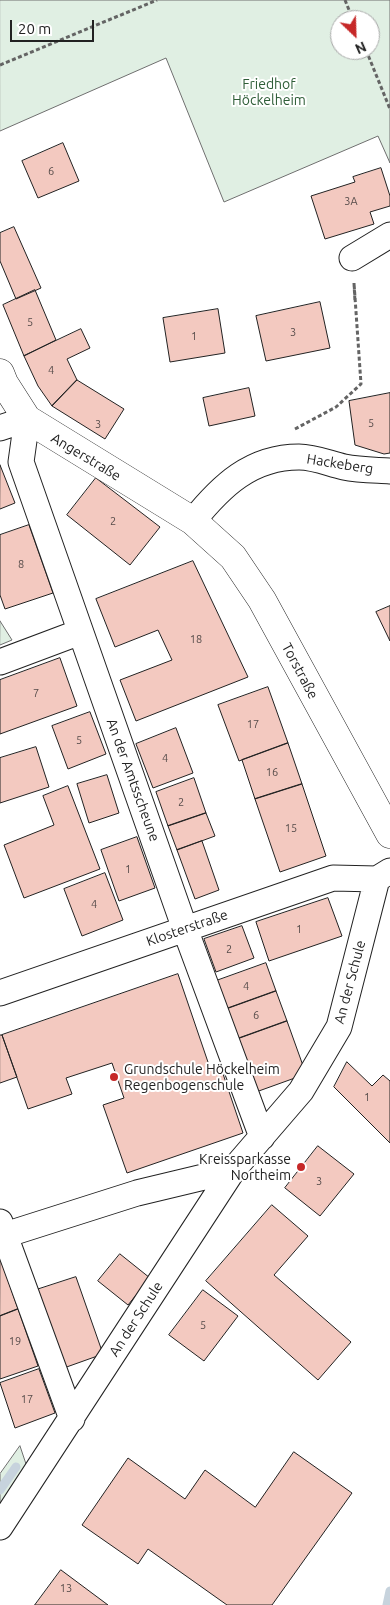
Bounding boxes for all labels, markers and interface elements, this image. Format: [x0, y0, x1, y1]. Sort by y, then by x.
scale bar [12, 10, 96, 42]
north arrow [330, 10, 380, 60]
text: 20 m [18, 20, 51, 37]
text: N [353, 38, 369, 57]
park label: Friedhof Höckelheim [232, 76, 306, 108]
house number: 6 [48, 164, 54, 178]
house number: 3A [344, 194, 358, 208]
house number: 5 [27, 315, 33, 329]
house number: 3 [290, 325, 296, 339]
house number: 1 [191, 329, 197, 343]
house number: 4 [48, 363, 54, 377]
house number: 5 [368, 416, 374, 430]
house number: 3 [95, 417, 101, 431]
street label: Angerstraße [48, 430, 124, 484]
street label: Hackeberg [305, 450, 375, 478]
house number: 2 [110, 514, 116, 528]
house number: 8 [18, 557, 24, 571]
house number: 18 [190, 632, 202, 646]
street label: Torstraße [278, 640, 322, 702]
house number: 7 [33, 686, 39, 700]
street label: An der Amtsscheune [103, 716, 163, 844]
house number: 17 [247, 717, 259, 731]
house number: 5 [76, 733, 82, 747]
house number: 4 [162, 751, 168, 765]
house number: 16 [266, 765, 278, 779]
house number: 2 [178, 795, 184, 809]
house number: 15 [285, 821, 297, 835]
house number: 1 [125, 862, 131, 876]
house number: 4 [91, 897, 97, 911]
street label: Klosterstraße [144, 906, 230, 950]
house number: 1 [296, 922, 302, 936]
street label: An der Schule [331, 938, 369, 1026]
house number: 2 [226, 942, 232, 956]
house number: 4 [243, 979, 249, 993]
house number: 6 [253, 1008, 259, 1022]
place label: Grundschule Höckelheim Regenbogenschule [124, 1061, 280, 1094]
marker: Grundschule Höckelheim Regenbogenschule [108, 1071, 120, 1083]
house number: 1 [364, 1090, 370, 1104]
place label: Kreissparkasse Northeim [199, 1151, 291, 1184]
marker: Kreissparkasse Northeim [295, 1161, 307, 1173]
house number: 3 [316, 1174, 322, 1188]
street label: An der Schule [106, 1278, 166, 1360]
house number: 5 [200, 1318, 206, 1332]
house number: 19 [9, 1334, 21, 1348]
house number: 17 [21, 1392, 33, 1406]
house number: 13 [60, 1581, 72, 1595]

